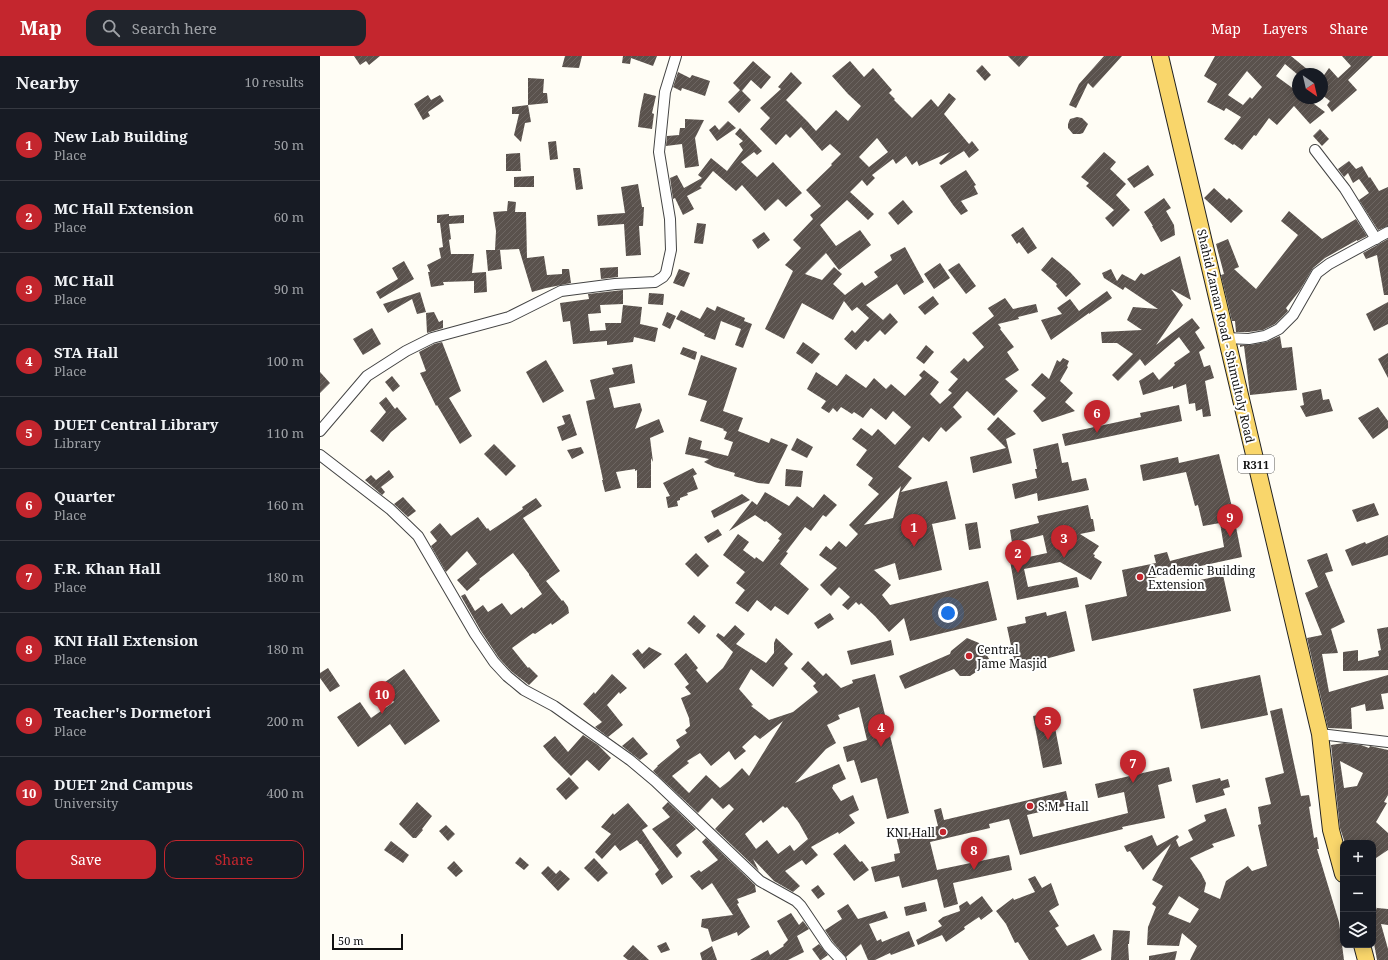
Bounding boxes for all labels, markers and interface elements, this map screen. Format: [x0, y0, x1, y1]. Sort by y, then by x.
search box [86, 10, 366, 46]
text: Map [20, 15, 62, 41]
icon: search [100, 17, 122, 39]
text: Search here [132, 18, 217, 38]
text: Map [1211, 19, 1241, 38]
text: Layers [1263, 19, 1308, 38]
text: Share [1330, 19, 1368, 38]
north arrow [1292, 68, 1328, 104]
text: Nearby [16, 71, 79, 94]
text: 10 results [244, 73, 304, 91]
text: New Lab Building [54, 126, 188, 146]
text: 1 [25, 136, 33, 154]
text: 50 m [274, 136, 304, 154]
text: Place [54, 146, 87, 164]
text: MC Hall Extension [54, 198, 194, 218]
text: 2 [25, 208, 33, 226]
text: 60 m [274, 208, 304, 226]
text: Place [54, 218, 87, 236]
street label: Shahid Zaman Road - Shimultoly Road [1193, 227, 1259, 445]
text: MC Hall [54, 270, 114, 290]
text: 3 [25, 280, 33, 298]
text: 90 m [274, 280, 304, 298]
text: Place [54, 290, 87, 308]
text: STA Hall [54, 342, 118, 362]
text: 4 [25, 352, 33, 370]
text: 100 m [267, 352, 304, 370]
text: Place [54, 362, 87, 380]
pin: 6 [1084, 400, 1110, 433]
text: DUET Central Library [54, 414, 219, 434]
text: 5 [25, 424, 33, 442]
text: 110 m [267, 424, 304, 442]
text: Library [54, 434, 101, 452]
road number: R311 [1238, 455, 1274, 473]
text: Quarter [54, 486, 115, 506]
text: 6 [25, 496, 33, 514]
text: 160 m [267, 496, 304, 514]
pin: 9 [1217, 504, 1243, 537]
text: Place [54, 506, 87, 524]
pin: 1 [901, 514, 927, 547]
pin: 3 [1051, 525, 1077, 558]
pin: 2 [1005, 540, 1031, 573]
text: F.R. Khan Hall [54, 558, 161, 578]
place label: Academic Building Extension [1148, 562, 1256, 593]
text: 7 [25, 568, 33, 586]
text: 180 m [267, 568, 304, 586]
marker: Academic Building Extension [1135, 572, 1145, 582]
text: Place [54, 578, 87, 596]
your location [938, 603, 958, 623]
text: KNI Hall Extension [54, 630, 198, 650]
text: 8 [25, 640, 33, 658]
text: 180 m [267, 640, 304, 658]
place label: Central Jame Masjid [976, 641, 1048, 672]
text: Place [54, 650, 87, 668]
marker: Central Jame Masjid [964, 651, 974, 661]
pin: 10 [369, 681, 395, 714]
text: Teacher's Dormetori [54, 702, 211, 722]
pin: 5 [1035, 707, 1061, 740]
text: 9 [25, 712, 33, 730]
text: 200 m [267, 712, 304, 730]
pin: 4 [868, 714, 894, 747]
text: Place [54, 722, 87, 740]
pin: 7 [1120, 750, 1146, 783]
text: DUET 2nd Campus [54, 774, 193, 794]
text: 10 [22, 784, 36, 802]
text: 400 m [267, 784, 304, 802]
text: University [54, 794, 118, 812]
place label: S.M. Hall [1038, 798, 1089, 815]
marker: S.M. Hall [1025, 801, 1035, 811]
place label: KNI Hall [886, 824, 935, 841]
marker: KNI Hall [938, 827, 948, 837]
pin: 8 [961, 837, 987, 870]
button: Save [16, 840, 156, 879]
button: Share [164, 840, 304, 879]
map controls [1340, 840, 1376, 948]
button: + [1340, 840, 1376, 876]
button: − [1340, 876, 1376, 912]
button: layers [1340, 912, 1376, 948]
scale bar [332, 932, 403, 951]
text: 50 m [338, 933, 364, 948]

